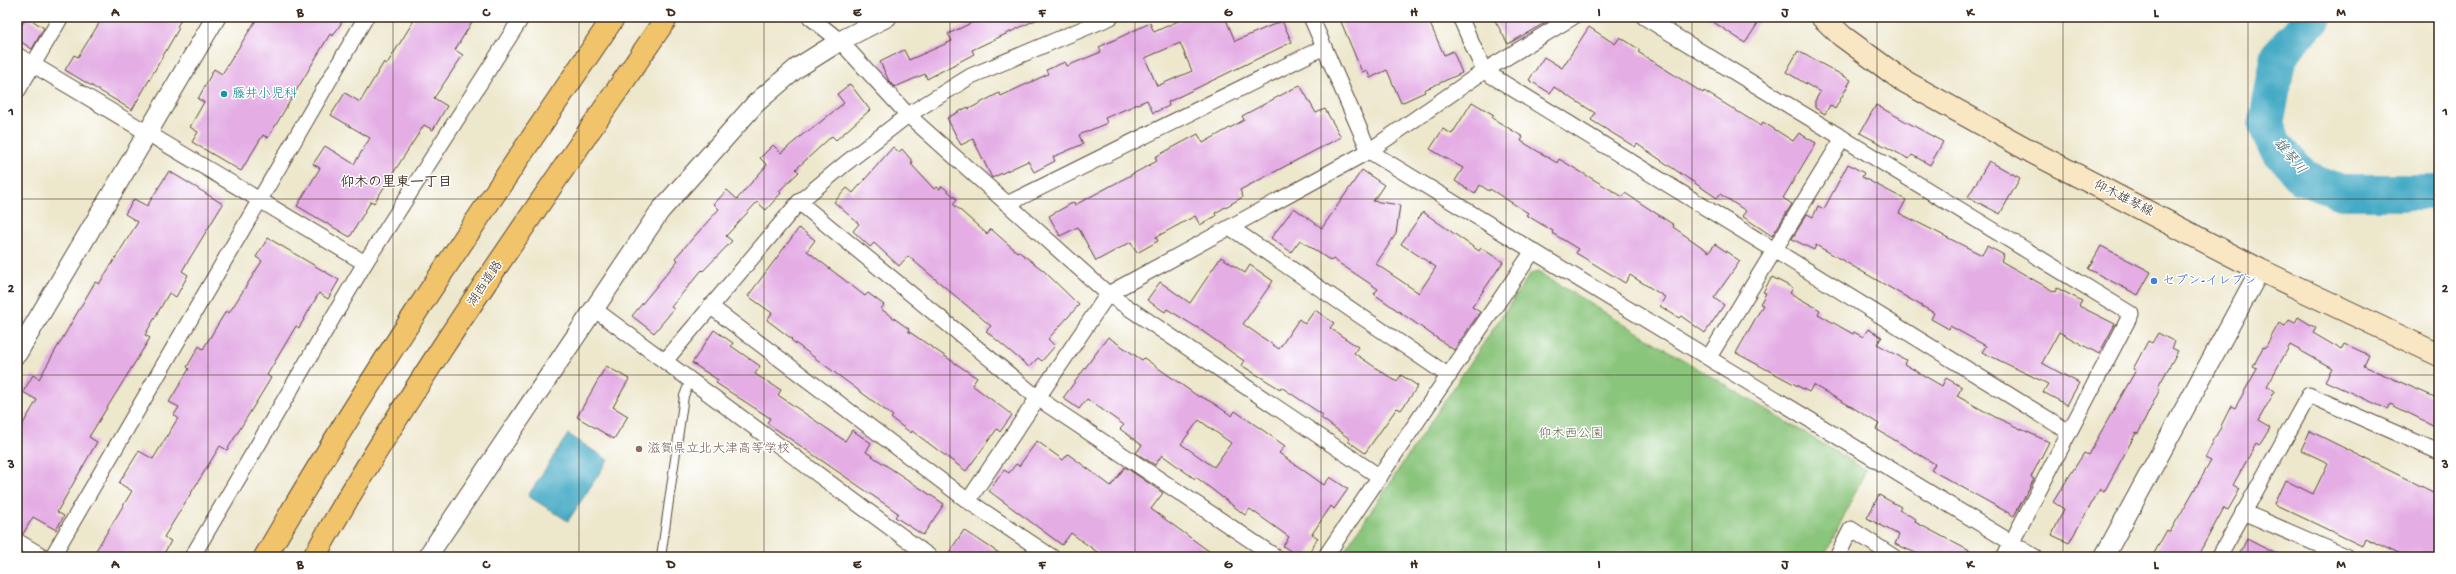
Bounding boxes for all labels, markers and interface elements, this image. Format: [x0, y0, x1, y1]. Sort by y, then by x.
text: A [110, 6, 120, 21]
text: B [296, 6, 305, 21]
text: C [481, 6, 491, 21]
text: D [666, 6, 676, 21]
text: E [853, 6, 862, 21]
text: F [1038, 6, 1047, 21]
text: G [1224, 6, 1233, 21]
text: H [1410, 6, 1418, 21]
text: I [1597, 6, 1601, 21]
text: J [1781, 6, 1790, 21]
text: K [1965, 6, 1975, 21]
text: L [2154, 6, 2160, 21]
text: M [2336, 6, 2346, 21]
place label: 藤井小児科 [232, 86, 297, 102]
marker: 藤井小児科 [219, 89, 229, 99]
text: 1 [7, 105, 14, 120]
text: 1 [2441, 105, 2448, 120]
water label: 雄琴川 [2269, 135, 2310, 179]
district label: 仰木の里東一丁目 [340, 174, 452, 192]
street label: 仰木雄琴線 [2091, 177, 2157, 221]
street label: 湖西道路 [465, 258, 507, 310]
place label: セブン-イレブン [2162, 274, 2257, 289]
marker: セブン-イレブン [2149, 276, 2159, 286]
text: 2 [8, 282, 15, 297]
text: 2 [2442, 282, 2449, 297]
park label: 仰木西公園 [1538, 426, 1604, 442]
place label: 滋賀県立北大津高等学校 [647, 441, 790, 457]
marker: 滋賀県立北大津高等学校 [634, 444, 644, 454]
text: 3 [7, 458, 15, 473]
text: 3 [2441, 458, 2449, 473]
text: A [110, 558, 120, 573]
text: B [296, 558, 305, 573]
text: C [481, 558, 491, 573]
text: D [666, 558, 676, 573]
text: E [853, 558, 862, 573]
text: F [1038, 558, 1047, 573]
text: G [1224, 558, 1233, 573]
text: H [1410, 558, 1418, 573]
text: I [1597, 558, 1601, 573]
text: J [1781, 558, 1790, 573]
text: K [1965, 558, 1975, 573]
text: L [2154, 558, 2160, 573]
text: M [2336, 558, 2346, 573]

